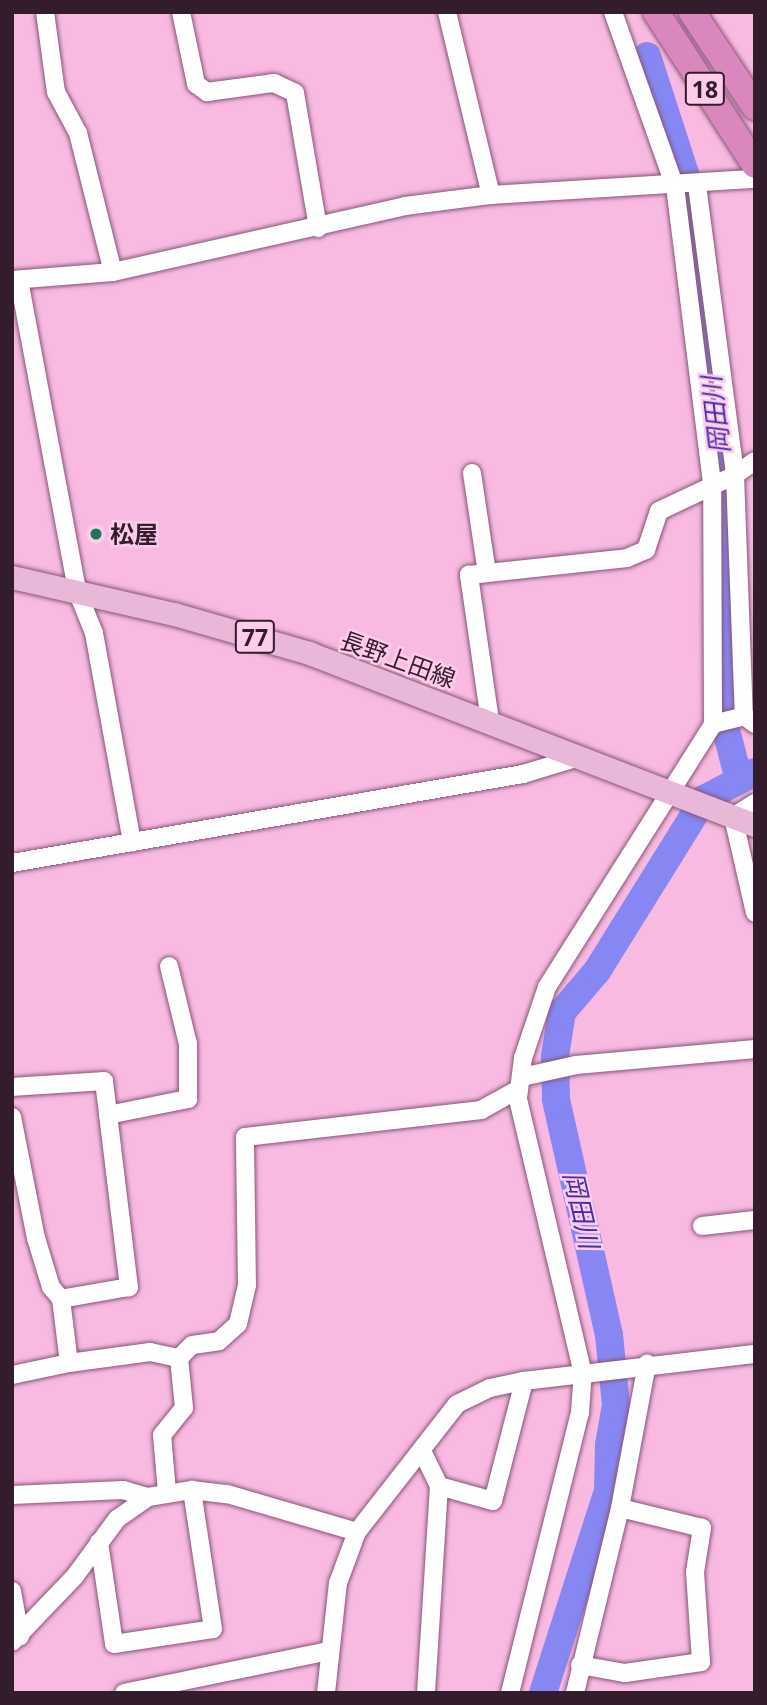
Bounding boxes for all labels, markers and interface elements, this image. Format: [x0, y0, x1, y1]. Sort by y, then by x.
road number: 18 [684, 69, 726, 108]
water label: 岡田川 [696, 374, 736, 456]
place label: 松屋 [110, 520, 158, 548]
marker: 松屋 [88, 526, 104, 542]
road number: 77 [234, 618, 276, 656]
street label: 長野上田線 [337, 625, 459, 693]
water label: 岡田川 [557, 1168, 605, 1252]

